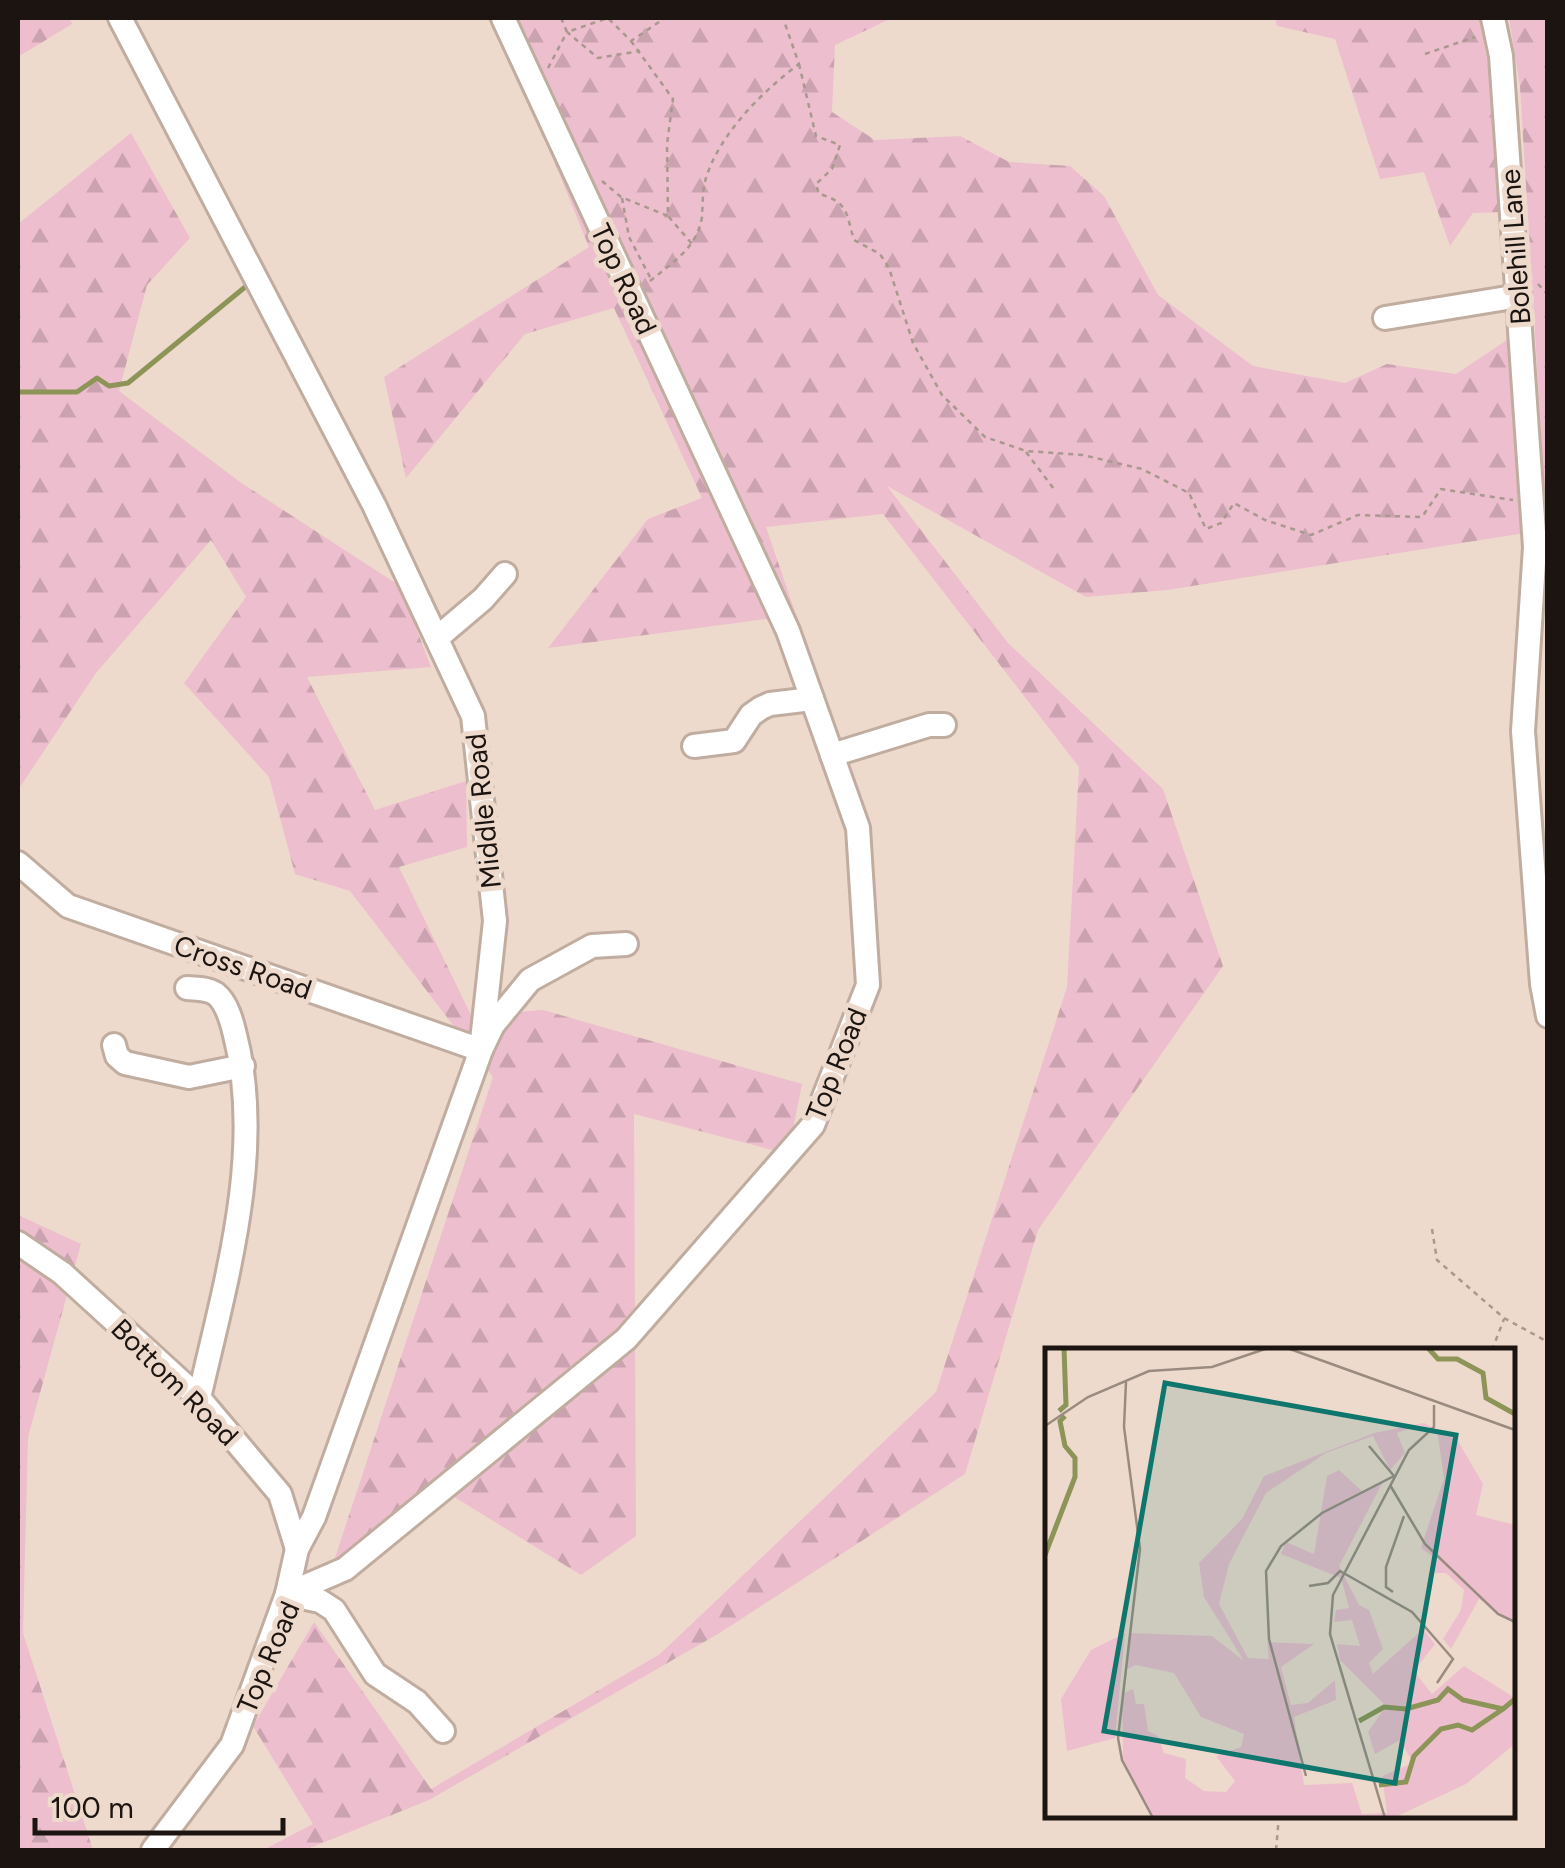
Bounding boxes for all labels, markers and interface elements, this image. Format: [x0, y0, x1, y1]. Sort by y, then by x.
street label: Bolehill Lane [1493, 168, 1537, 326]
street label: Top Road [584, 218, 664, 340]
street label: Middle Road [458, 732, 508, 890]
street label: Cross Road [170, 928, 316, 1006]
street label: Top Road [798, 1003, 874, 1125]
street label: Bottom Road [104, 1311, 246, 1453]
inset map [1045, 1348, 1515, 1818]
street label: Top Road [229, 1596, 307, 1718]
scale bar [35, 1773, 282, 1835]
text: 100 m [50, 1789, 134, 1826]

